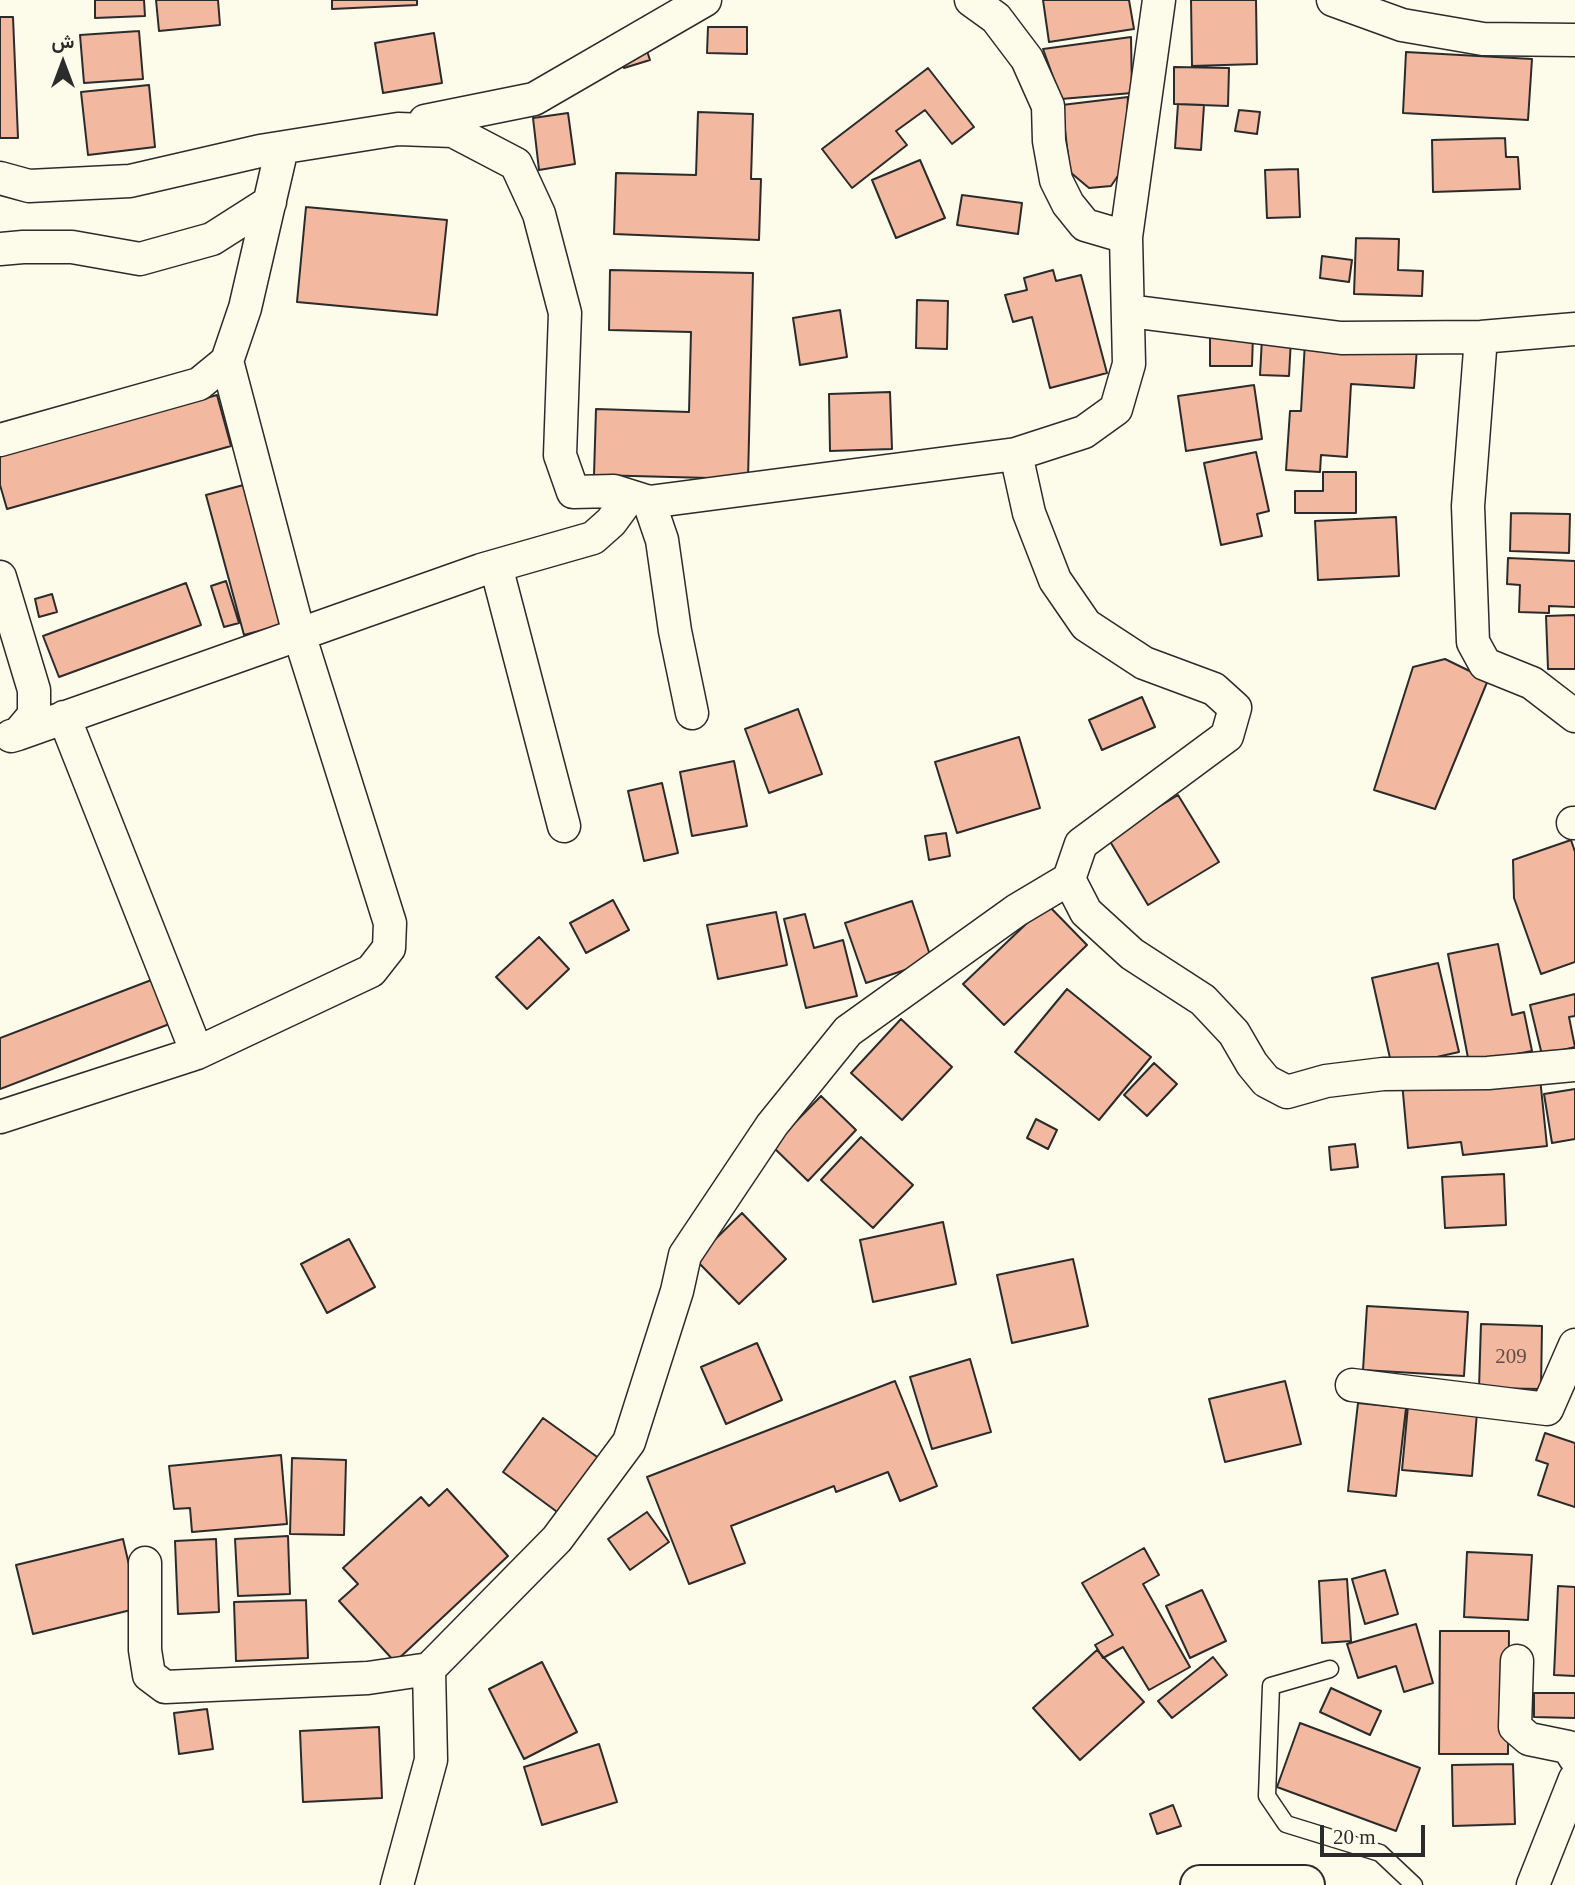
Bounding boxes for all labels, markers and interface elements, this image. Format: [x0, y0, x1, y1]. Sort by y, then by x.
north arrow [28, 28, 98, 98]
text: ش [52, 31, 74, 52]
house number: 209 [1495, 1344, 1527, 1370]
scale bar [1323, 1812, 1428, 1856]
text: 20 m [1333, 1825, 1376, 1849]

